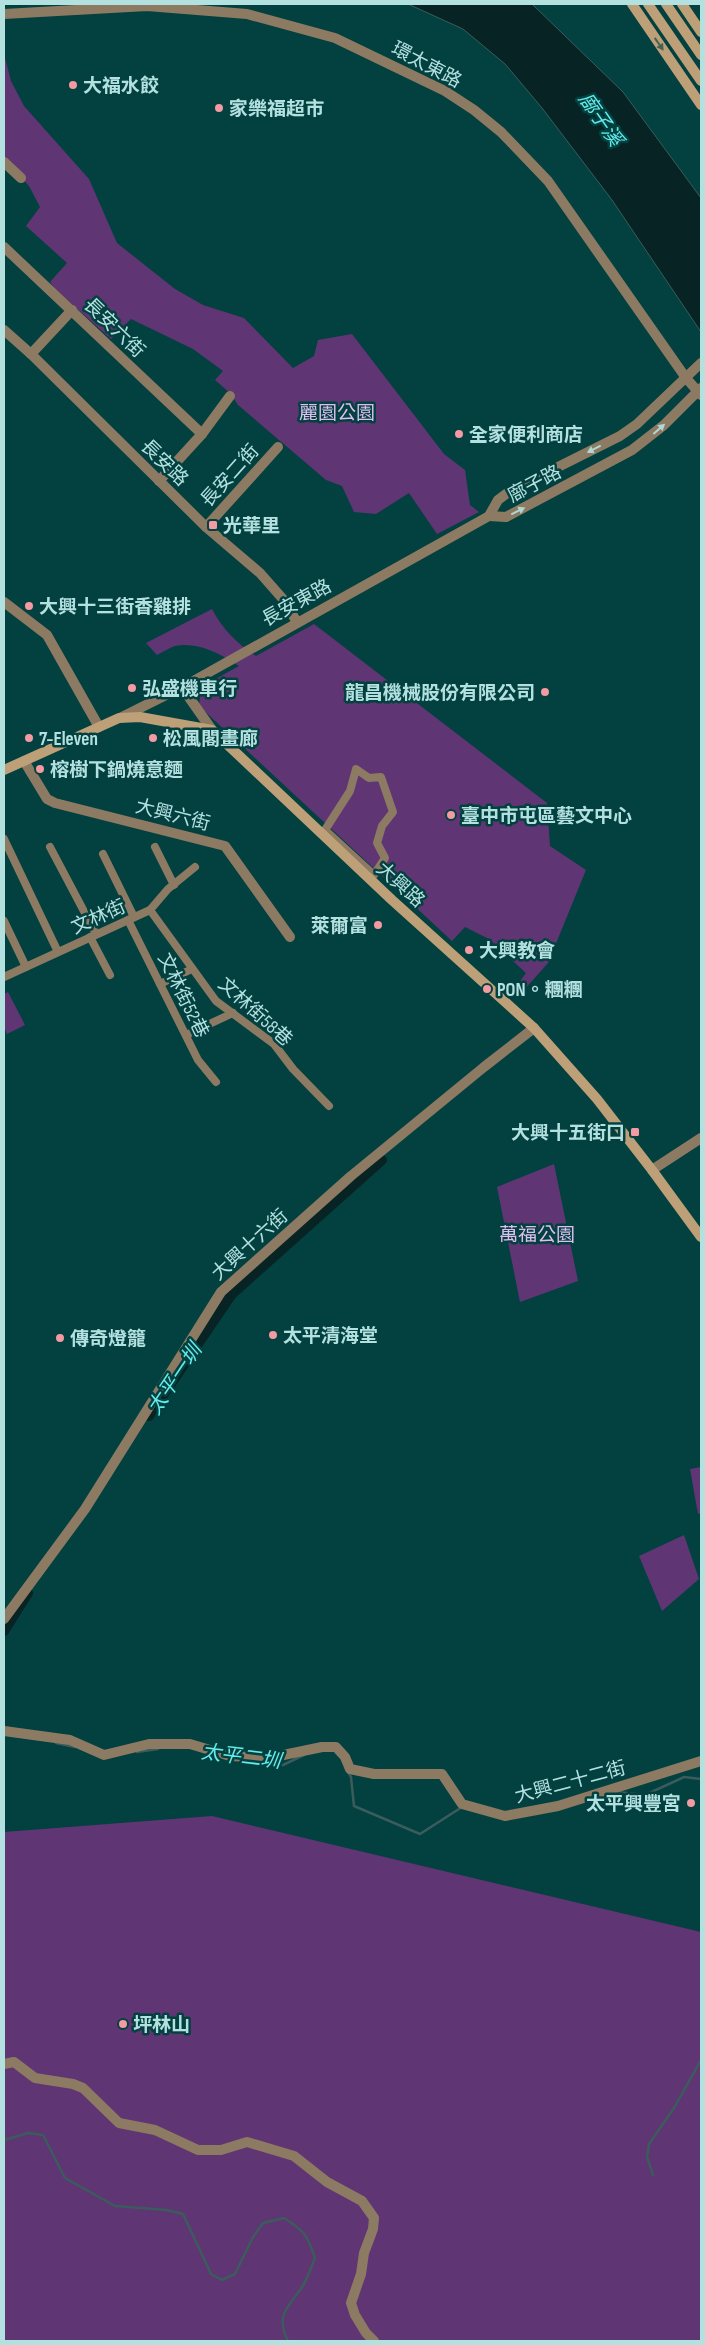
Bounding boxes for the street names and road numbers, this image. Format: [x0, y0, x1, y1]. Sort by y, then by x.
street label: 環太東路 [387, 37, 465, 93]
street label: 長安六街 [79, 293, 149, 363]
street label: 長安路 [135, 435, 192, 491]
street label: 長安二街 [196, 440, 264, 512]
street label: 廍子路 [504, 461, 565, 508]
street label: 長安東路 [258, 575, 336, 632]
street label: 大興六街 [133, 795, 212, 836]
street label: 大興路 [371, 857, 429, 913]
street label: 文林街 [68, 895, 129, 939]
street label: 文林街52巷 [152, 950, 213, 1042]
street label: 文林街58巷 [213, 973, 297, 1051]
street label: 大興十六街 [207, 1205, 293, 1285]
street label: 大興二十二街 [512, 1757, 628, 1808]

